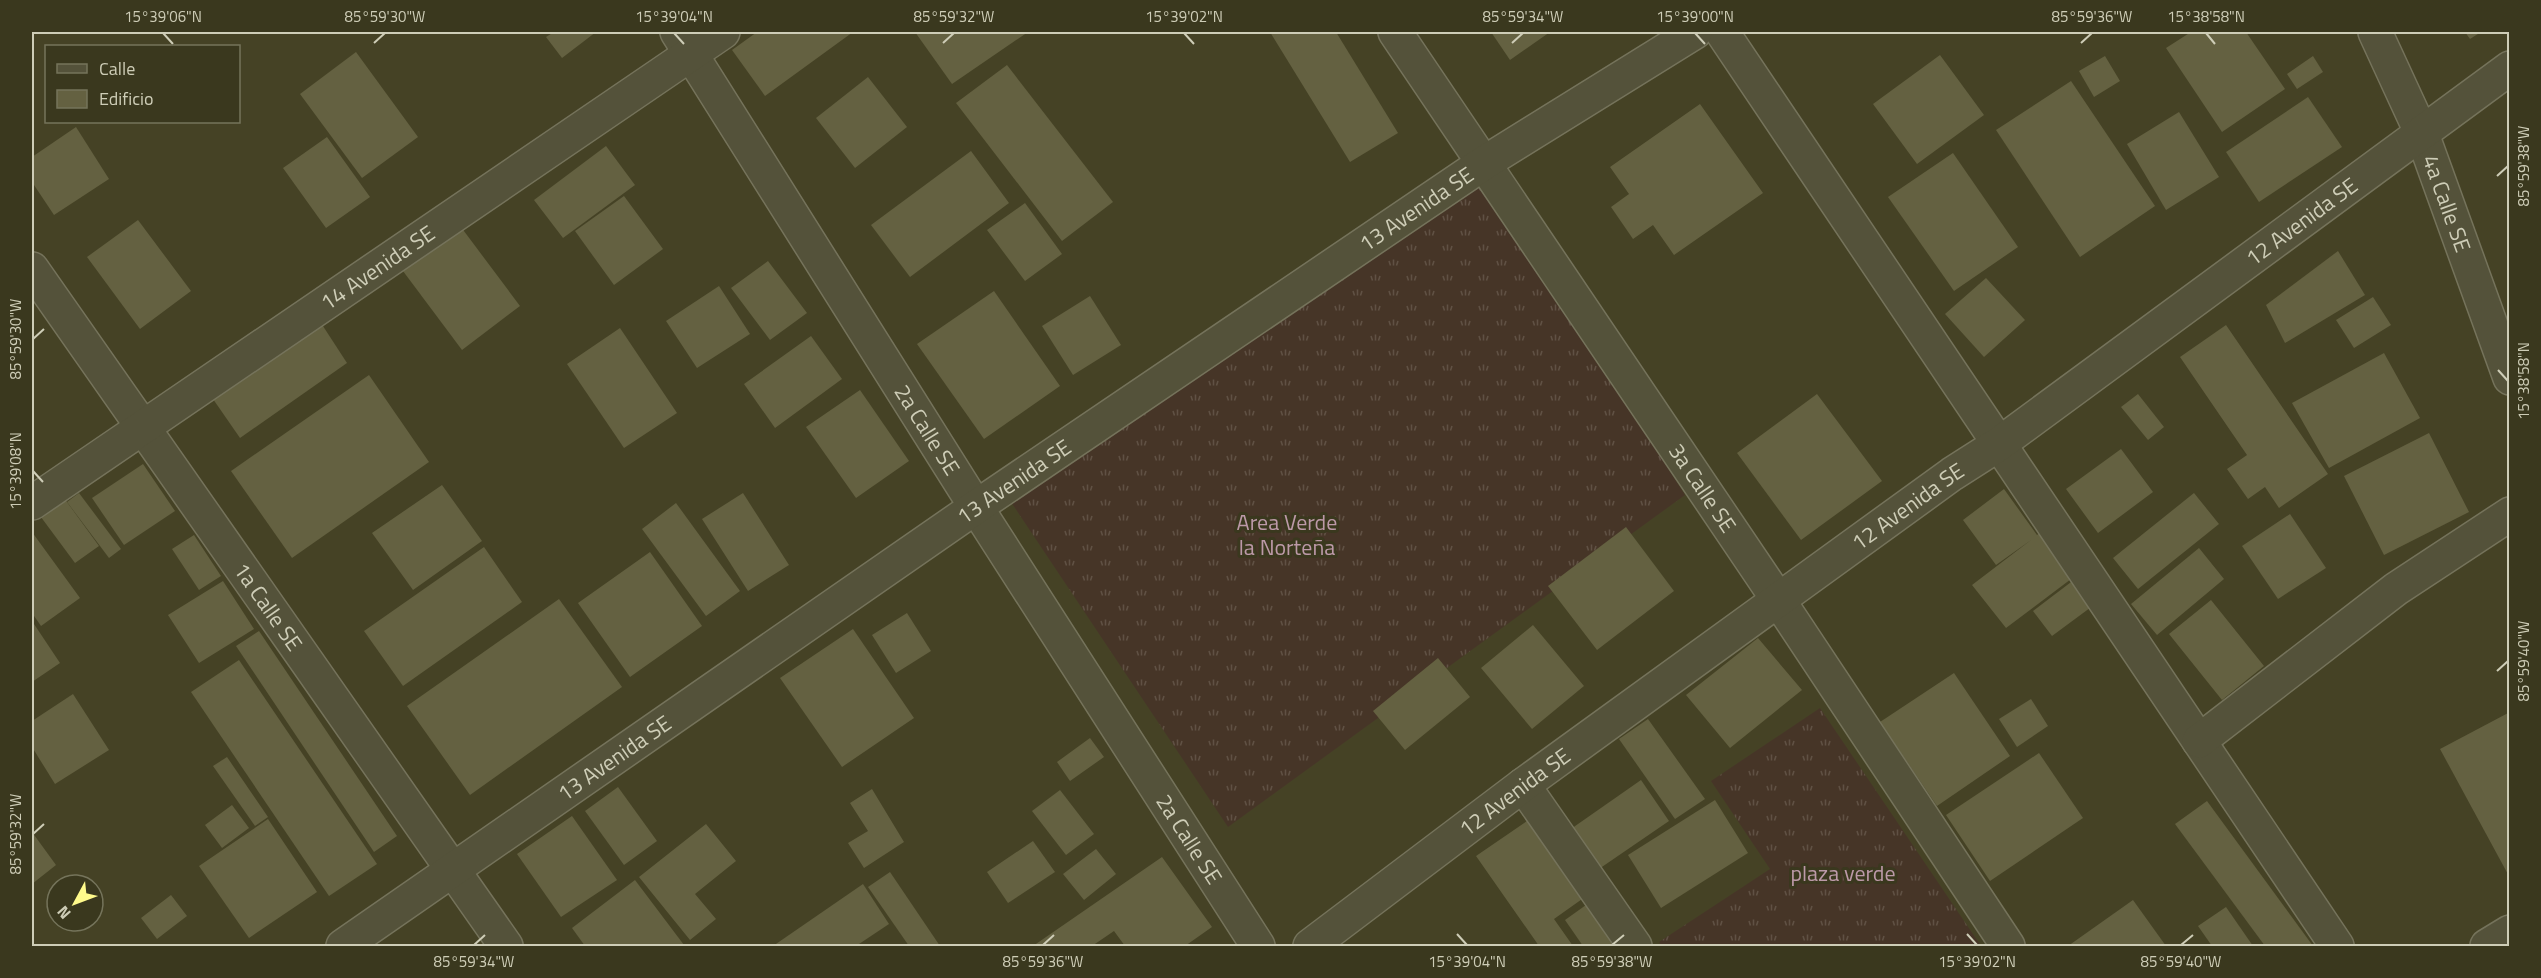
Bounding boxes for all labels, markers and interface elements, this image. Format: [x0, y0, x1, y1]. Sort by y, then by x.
text: 15°39'06"N [124, 5, 202, 28]
text: 85°59'30"W [345, 5, 425, 28]
text: 15°39'04"N [635, 5, 713, 28]
text: 85°59'32"W [914, 5, 994, 28]
text: 15°39'02"N [1145, 5, 1223, 28]
text: 85°59'34"W [1483, 5, 1563, 28]
text: 15°39'00"N [1656, 5, 1734, 28]
text: 85°59'36"W [2052, 5, 2132, 28]
text: 15°38'58"N [2167, 5, 2245, 28]
legend [45, 45, 240, 123]
text: Calle [99, 55, 135, 82]
text: Edificio [99, 85, 153, 112]
text: 85°59'38"W [2512, 126, 2535, 206]
street label: 4a Calle SE [2414, 150, 2480, 257]
street label: 13 Avenida SE [1352, 158, 1480, 260]
street label: 12 Avenida SE [2238, 169, 2365, 274]
street label: 14 Avenida SE [313, 216, 442, 319]
text: 85°59'30"W [4, 299, 27, 379]
text: 15°38'58"N [2512, 342, 2535, 420]
street label: 2a Calle SE [886, 378, 969, 482]
street label: 13 Avenida SE [950, 430, 1078, 533]
text: 15°39'08"N [4, 432, 27, 510]
street label: 3a Calle SE [1660, 436, 1745, 539]
street label: 12 Avenida SE [1844, 454, 1971, 559]
park label: Area Verde la Norteña [1237, 505, 1337, 564]
street label: 1a Calle SE [225, 555, 311, 658]
text: 85°59'40"W [2512, 621, 2535, 701]
street label: 13 Avenida SE [550, 706, 678, 810]
street label: 12 Avenida SE [1451, 739, 1578, 845]
street label: 2a Calle SE [1148, 787, 1231, 891]
text: 85°59'32"W [4, 794, 27, 874]
park label: plaza verde [1790, 856, 1896, 890]
north arrow [45, 873, 105, 933]
text: N [51, 901, 76, 925]
text: 85°59'34"W [434, 950, 514, 973]
text: 85°59'36"W [1003, 950, 1083, 973]
text: 15°39'04"N [1428, 950, 1506, 973]
text: 85°59'38"W [1572, 950, 1652, 973]
text: 15°39'02"N [1938, 950, 2016, 973]
text: 85°59'40"W [2141, 950, 2221, 973]

